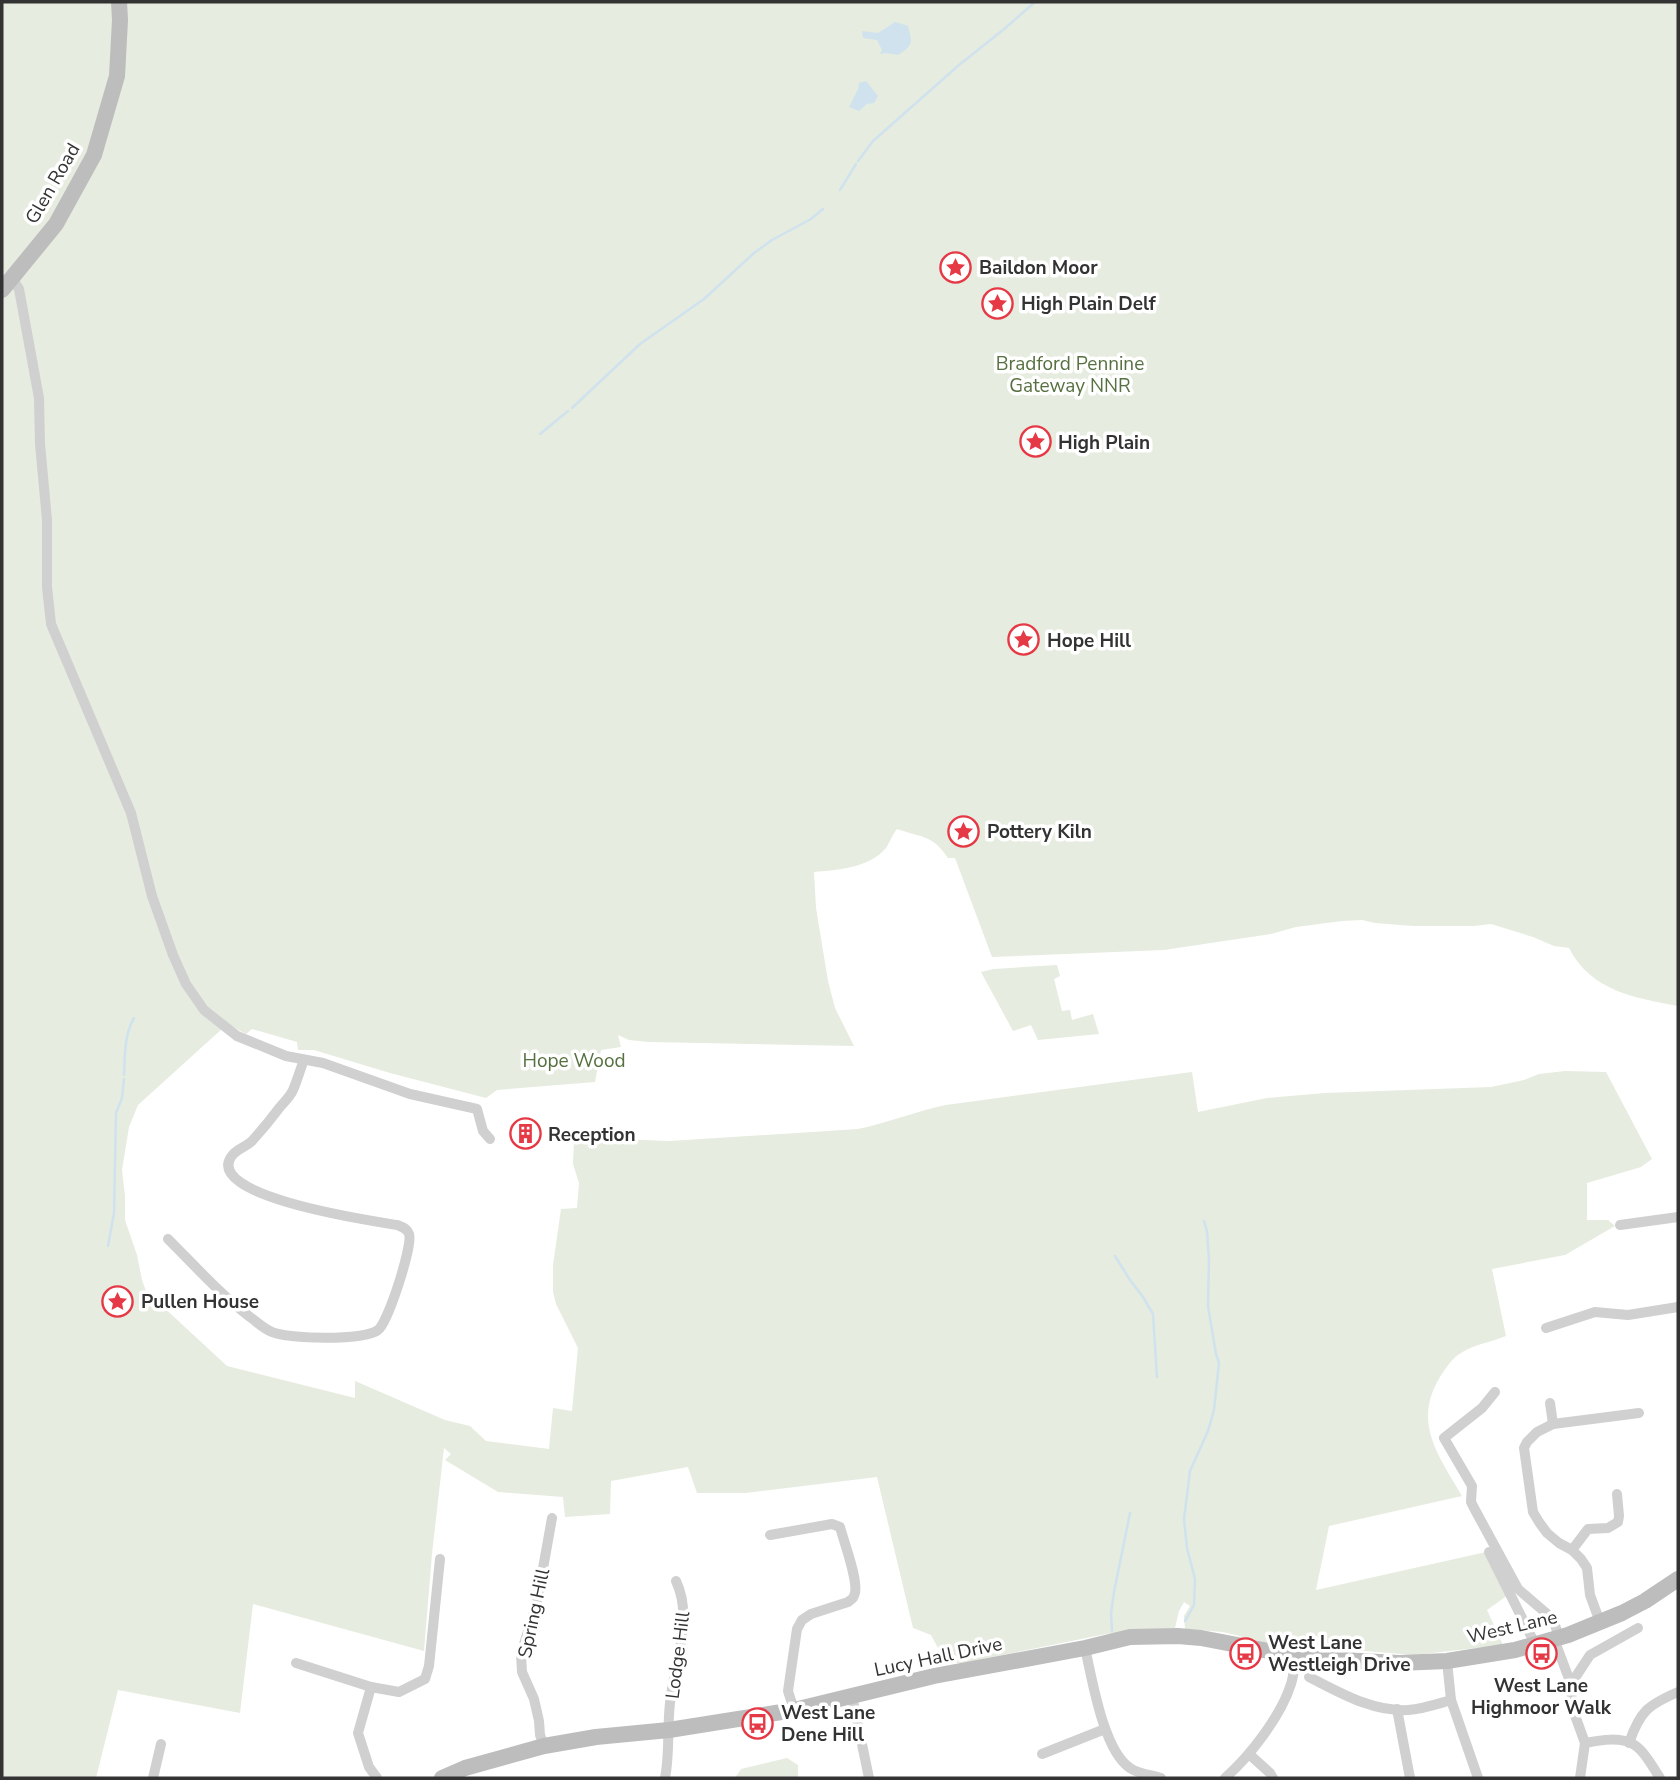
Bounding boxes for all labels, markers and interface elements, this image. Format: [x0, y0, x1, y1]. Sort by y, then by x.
street label: Glen Road [19, 138, 86, 229]
place icon: Baildon Moor [939, 250, 973, 284]
place label: Baildon Moor [979, 255, 1098, 281]
place icon: High Plain Delf [981, 286, 1015, 320]
place label: High Plain Delf [1021, 291, 1157, 317]
park label: Bradford Pennine Gateway NNR [996, 351, 1144, 399]
place icon: High Plain [1018, 425, 1052, 459]
place label: High Plain [1058, 430, 1150, 456]
place icon: Hope Hill [1007, 623, 1041, 657]
place label: Hope Hill [1047, 628, 1131, 654]
place icon: Pottery Kiln [947, 814, 981, 848]
place label: Pottery Kiln [987, 819, 1092, 845]
park label: Hope Wood [522, 1048, 626, 1074]
building icon: Reception [508, 1117, 542, 1151]
place label: Reception [548, 1122, 636, 1148]
place icon: Pullen House [101, 1284, 135, 1318]
place label: Pullen House [141, 1289, 259, 1315]
street label: Spring Hill [512, 1566, 556, 1660]
street label: West Lane [1465, 1604, 1560, 1650]
street label: Lodge Hill [660, 1609, 696, 1700]
place label: West Lane Westleigh Drive [1268, 1630, 1410, 1678]
street label: Lucy Hall Drive [872, 1631, 1005, 1683]
bus stop icon: West Lane Westleigh Drive [1228, 1636, 1262, 1670]
bus stop icon: West Lane Highmoor Walk [1524, 1637, 1558, 1671]
place label: West Lane Highmoor Walk [1471, 1673, 1612, 1721]
place label: West Lane Dene Hill [781, 1700, 875, 1748]
bus stop icon: West Lane Dene Hill [741, 1706, 775, 1740]

